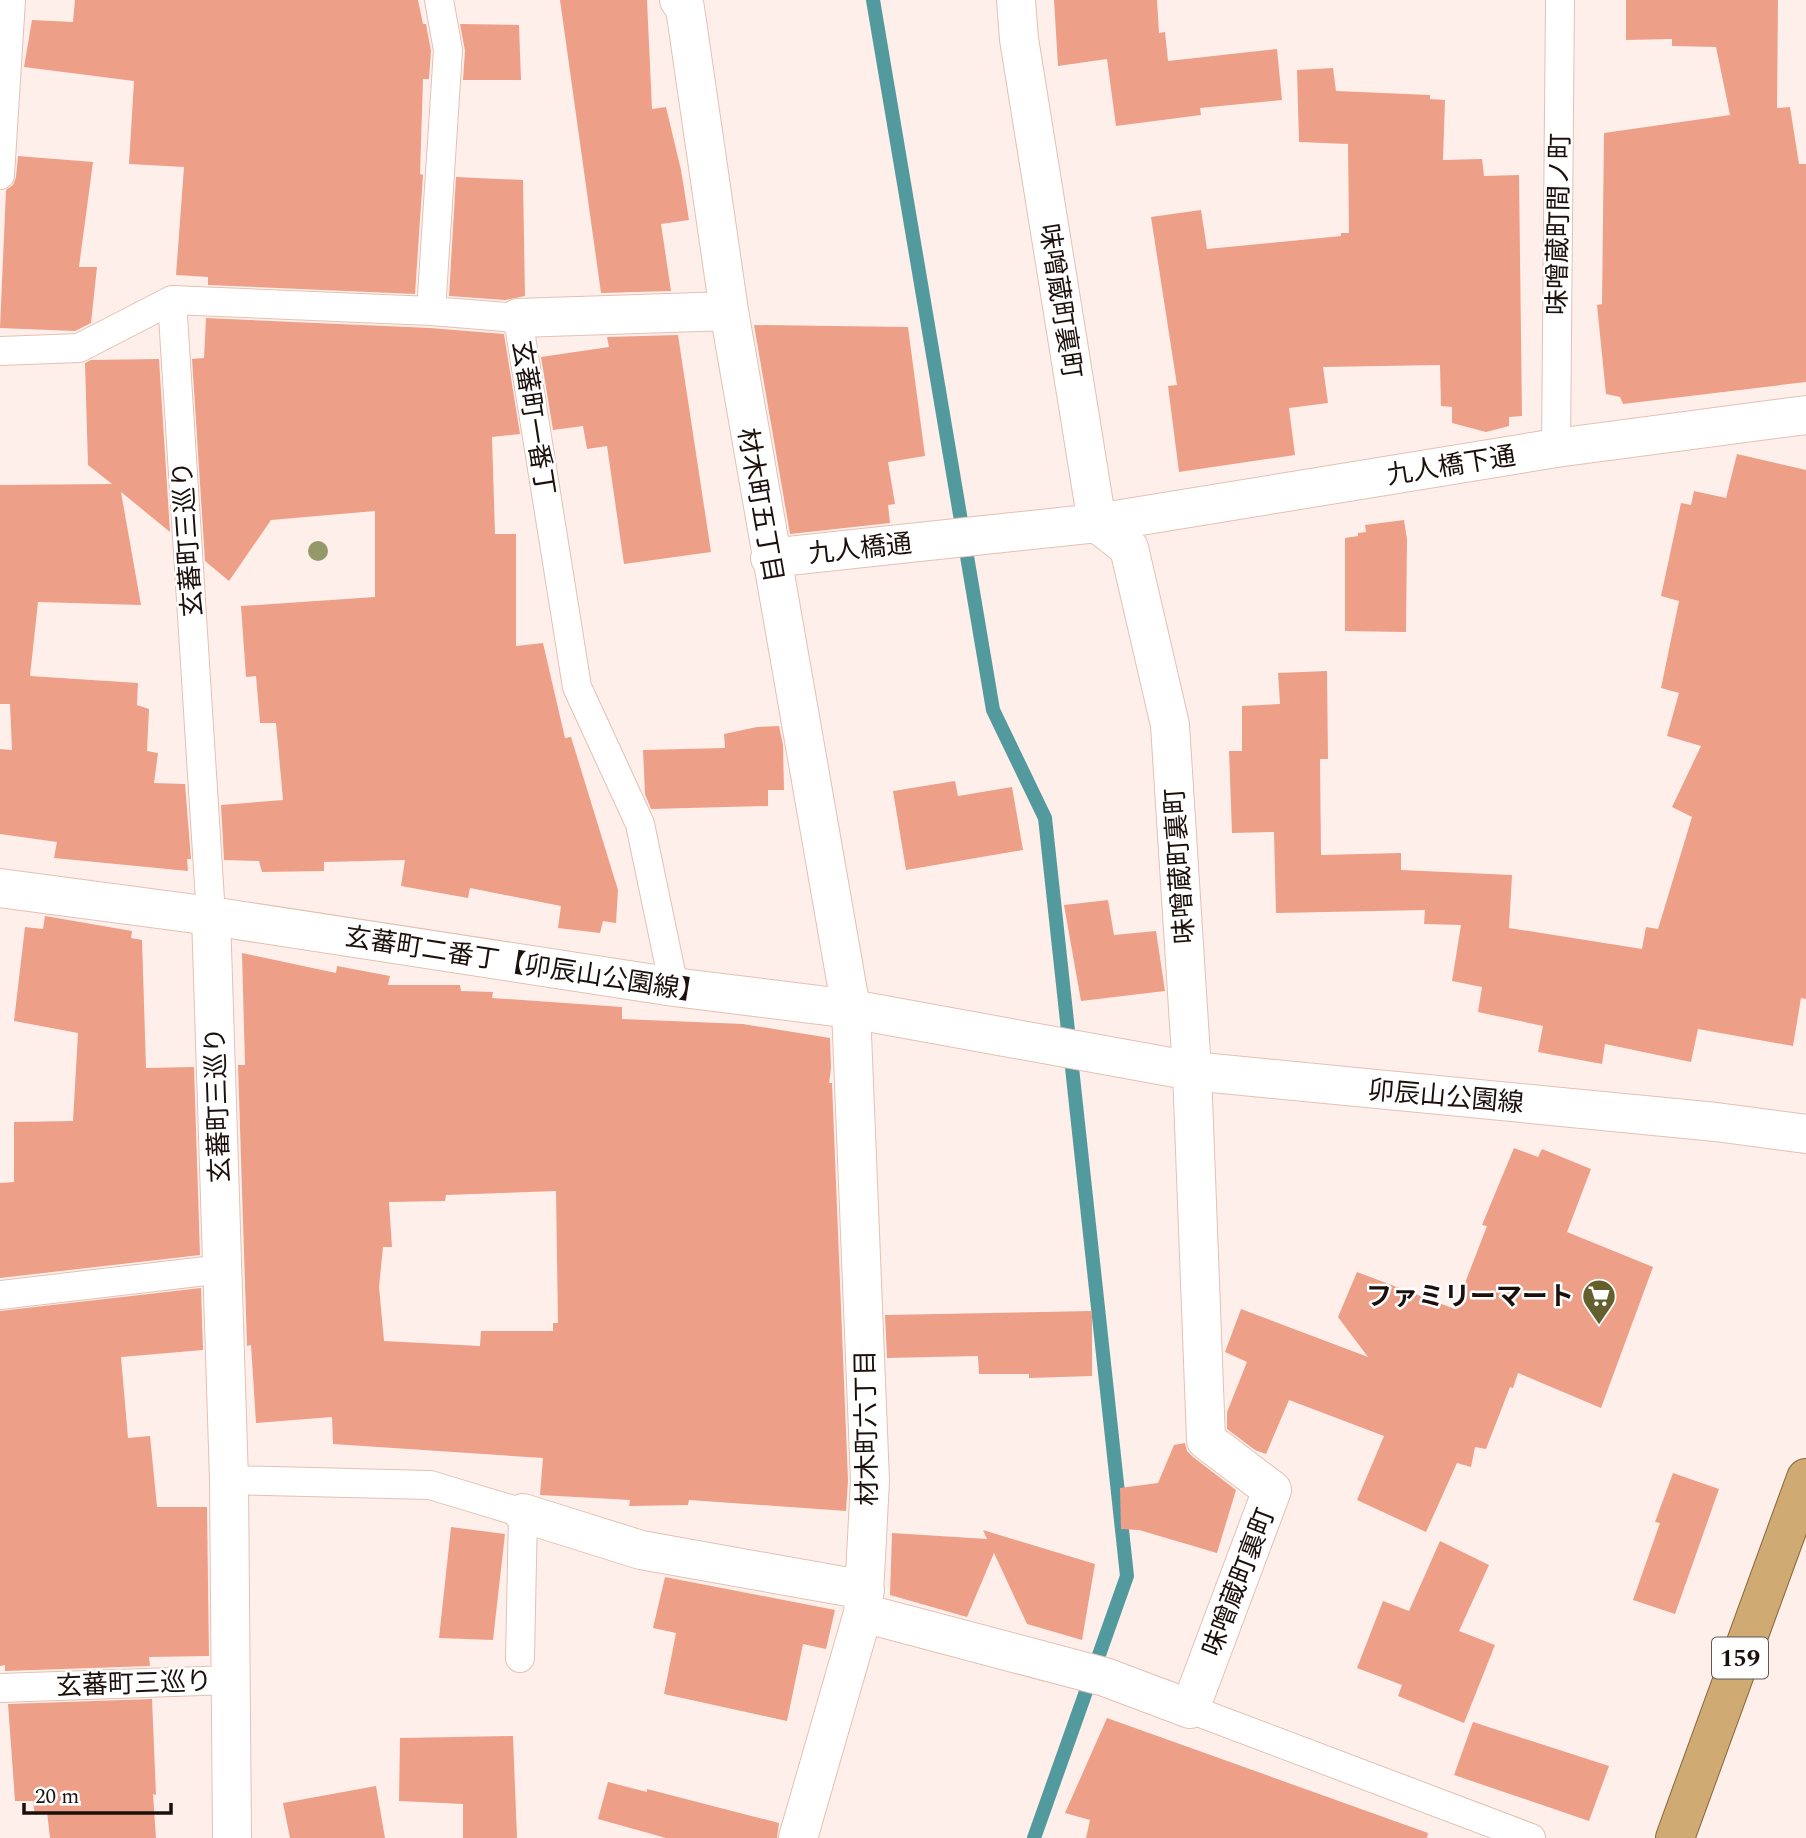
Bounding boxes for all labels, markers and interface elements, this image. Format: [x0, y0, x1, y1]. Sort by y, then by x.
street label: 味噌蔵町間ノ町 [1537, 133, 1581, 315]
street label: 味噌蔵町裏町 [1028, 221, 1092, 381]
street label: 玄蕃町一番丁 [501, 338, 565, 498]
street label: 材木町五丁目 [727, 425, 793, 585]
street label: 九人橋下通 [1384, 436, 1518, 496]
street label: 玄蕃町三巡り [163, 460, 213, 618]
street label: 九人橋通 [806, 524, 914, 574]
street label: 味噌蔵町裏町 [1155, 787, 1205, 945]
street label: 玄蕃町二番丁【卯辰山公園線】 [342, 917, 708, 1013]
street label: 玄蕃町三巡り [195, 1026, 241, 1184]
street label: 卯辰山公園線 [1366, 1070, 1525, 1124]
place label: ファミリーマート [1366, 1277, 1574, 1317]
supermarket icon: ファミリーマート [1580, 1277, 1618, 1326]
street label: 材木町六丁目 [846, 1350, 888, 1506]
street label: 味噌蔵町裏町 [1192, 1502, 1286, 1662]
road number: 159 [1712, 1638, 1768, 1678]
street label: 玄蕃町三巡り [55, 1661, 213, 1707]
scale bar [24, 1772, 172, 1816]
text: 20 m [35, 1781, 79, 1813]

